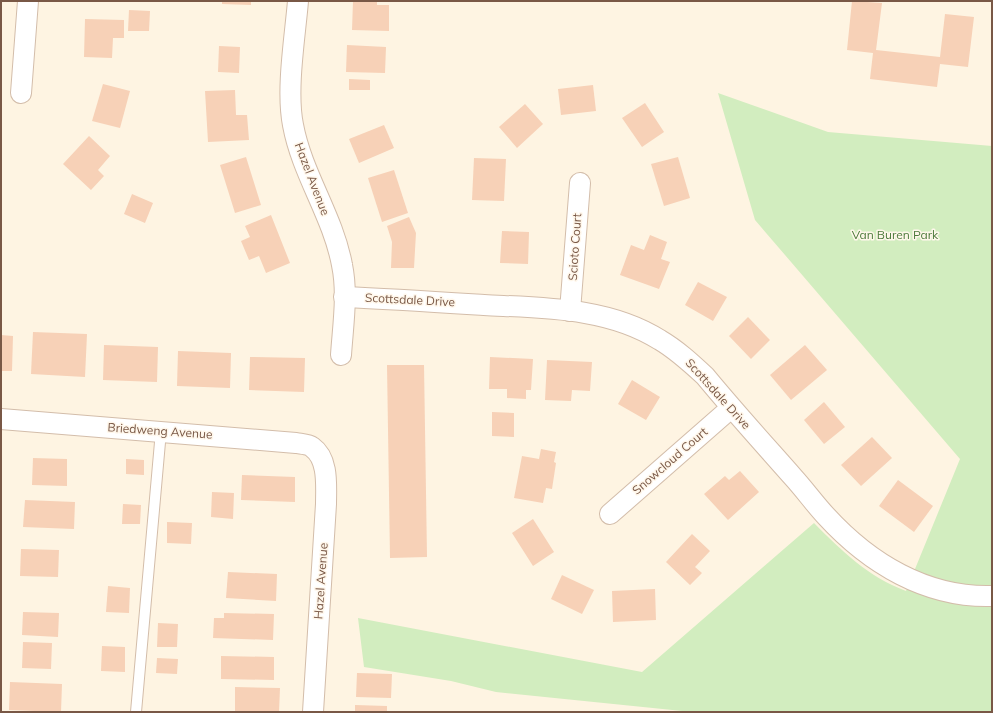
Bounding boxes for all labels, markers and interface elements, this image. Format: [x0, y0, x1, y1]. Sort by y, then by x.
street label: Hazel Avenue [292, 140, 333, 217]
street label: Scioto Court [565, 213, 584, 281]
park label: Van Buren Park [852, 227, 939, 242]
street label: Scottsdale Drive [365, 290, 455, 309]
street label: Scottsdale Drive [683, 355, 754, 432]
street label: Briedweng Avenue [107, 419, 213, 442]
street label: Snowcloud Court [629, 424, 710, 497]
street label: Hazel Avenue [310, 542, 331, 620]

